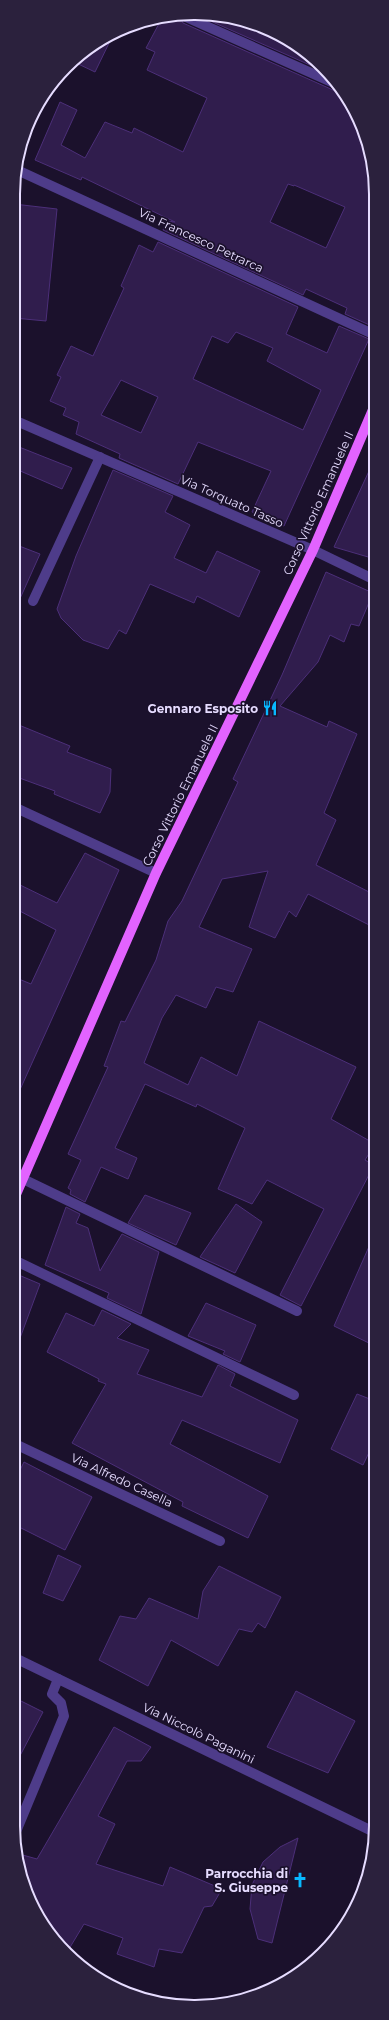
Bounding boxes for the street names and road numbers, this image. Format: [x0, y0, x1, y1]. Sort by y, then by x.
street label: Via Francesco Petrarca [136, 204, 266, 276]
street label: Corso Vittorio Emanuele II [279, 429, 357, 577]
street label: Via Torquato Tasso [178, 471, 286, 531]
street label: Corso Vittorio Emanuele II [139, 722, 221, 868]
street label: Via Alfredo Casella [69, 1450, 175, 1510]
street label: Via Niccolò Paganini [141, 1699, 257, 1767]

